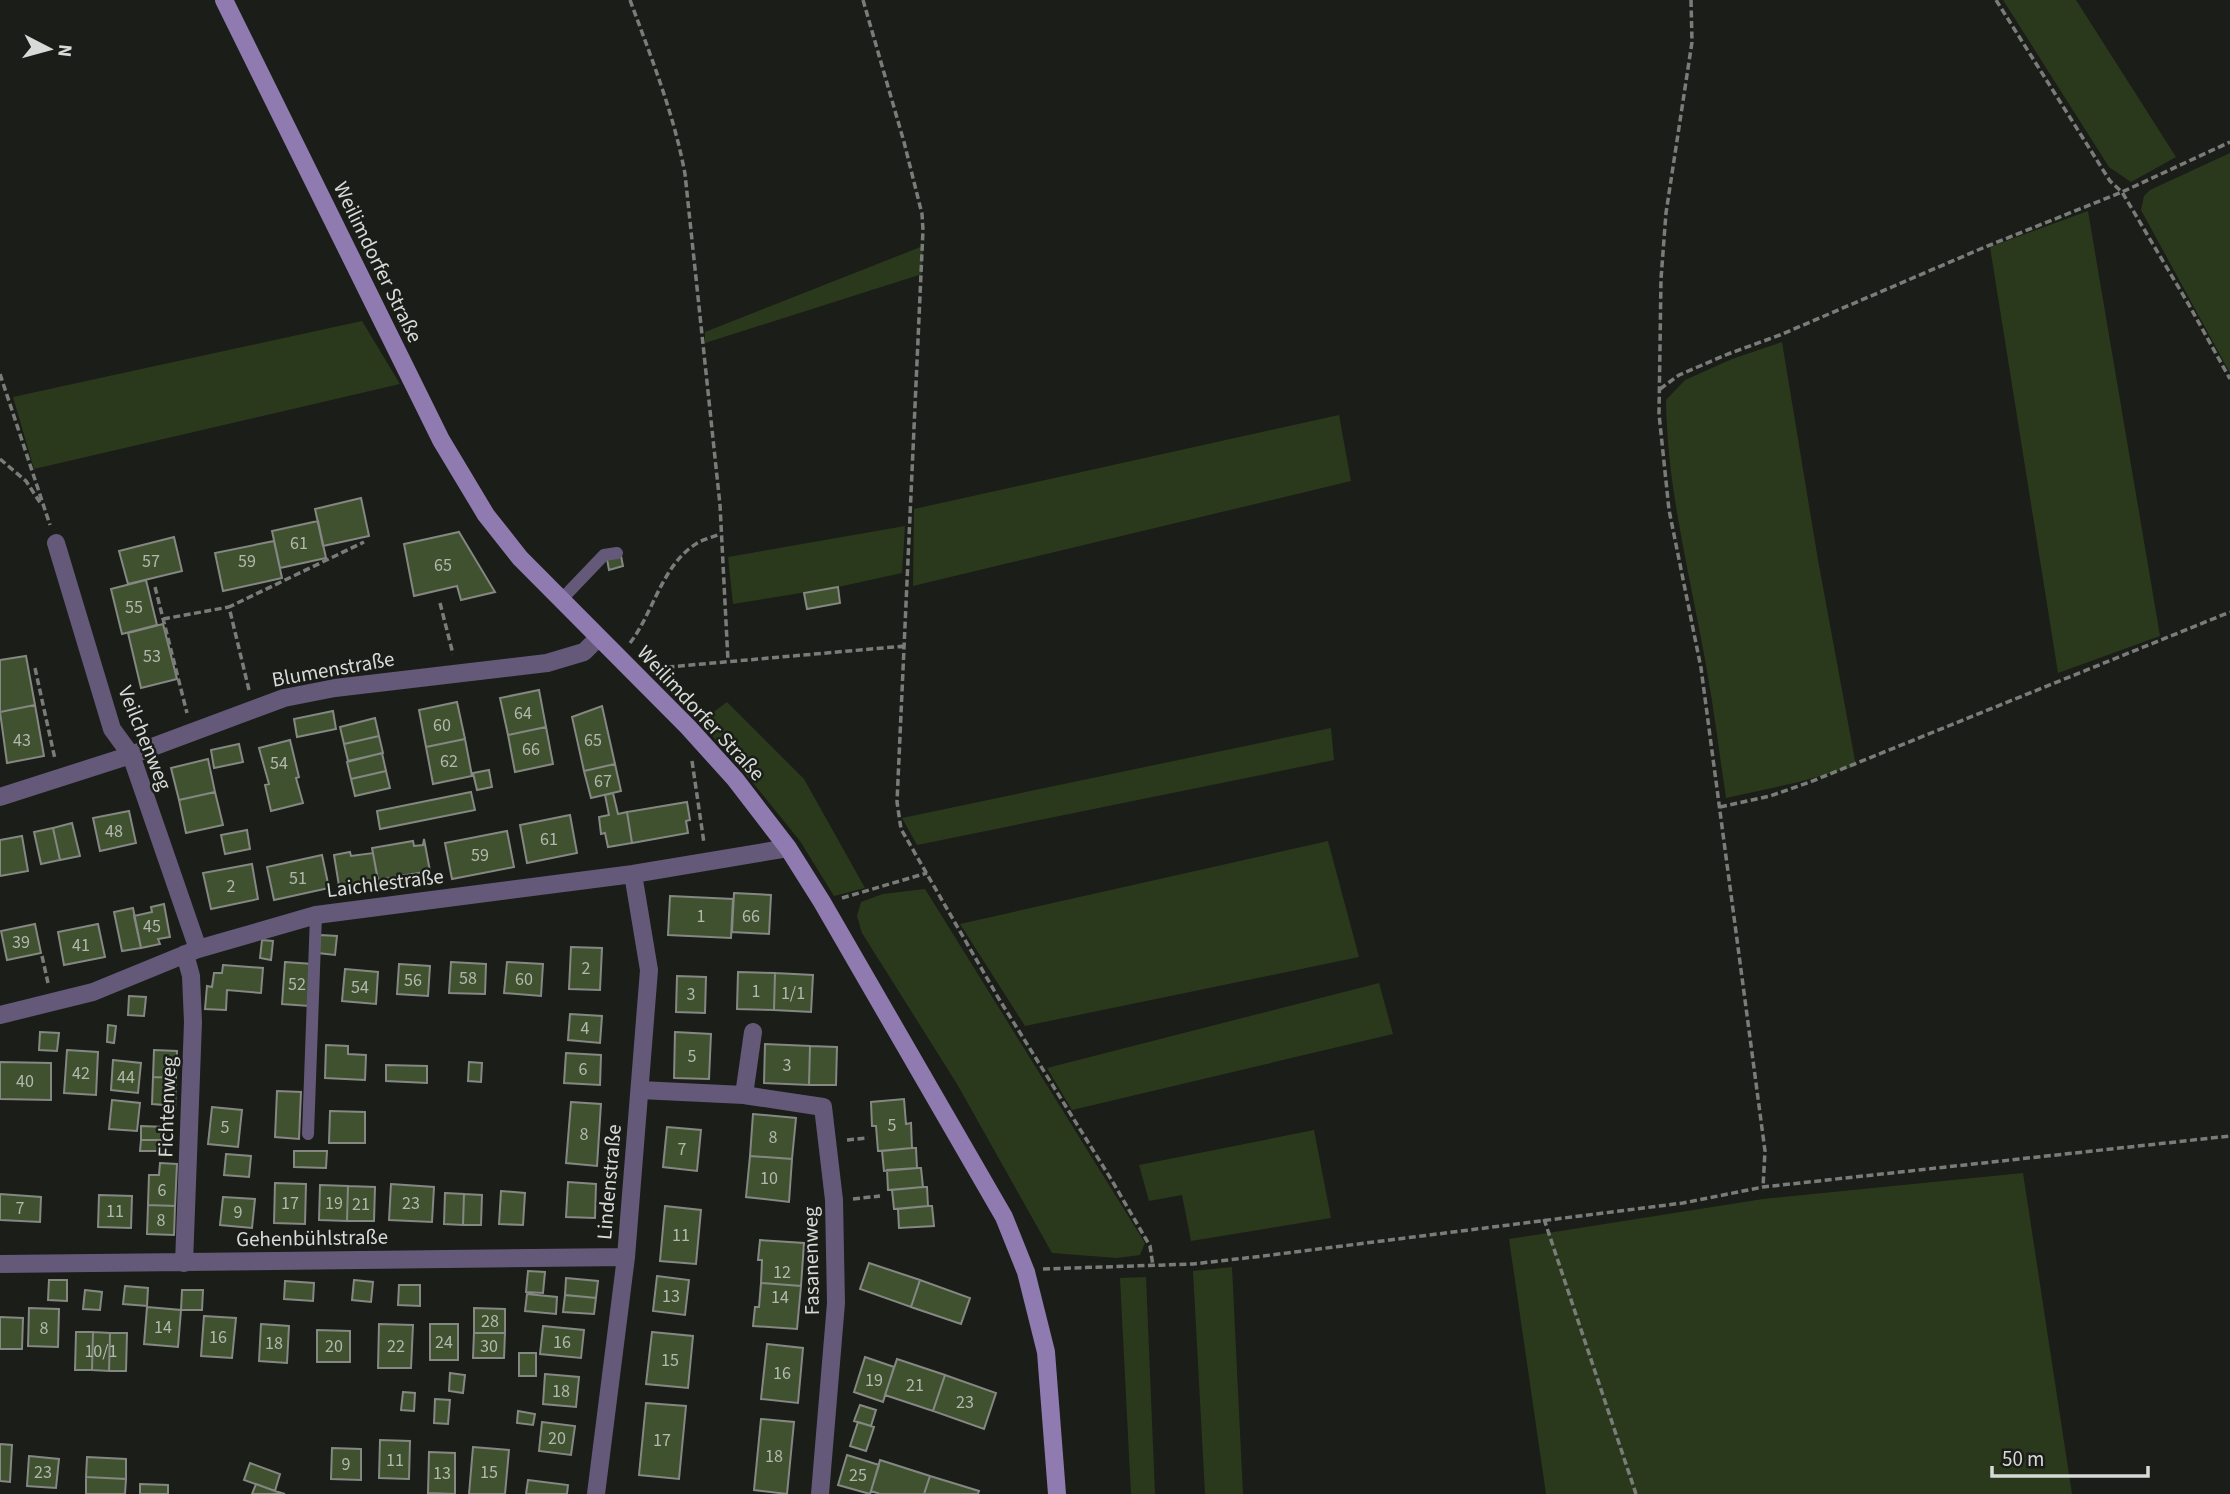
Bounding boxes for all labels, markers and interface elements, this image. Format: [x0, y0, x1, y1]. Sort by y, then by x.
north arrow [14, 14, 84, 84]
text: N [50, 43, 79, 58]
street label: Weilimdorfer Straße [326, 176, 430, 348]
house number: 61 [290, 531, 308, 556]
house number: 57 [142, 549, 160, 574]
house number: 59 [238, 549, 256, 574]
house number: 65 [434, 553, 452, 578]
house number: 55 [125, 595, 143, 620]
street label: Weilimdorfer Straße [630, 638, 772, 788]
street label: Blumenstraße [269, 643, 397, 695]
house number: 53 [143, 644, 161, 669]
street label: Veilchenweg [110, 681, 180, 795]
house number: 64 [514, 701, 532, 726]
house number: 60 [433, 713, 451, 738]
house number: 43 [13, 728, 31, 753]
house number: 65 [584, 728, 602, 753]
house number: 66 [522, 737, 540, 762]
house number: 62 [440, 749, 458, 774]
house number: 54 [270, 751, 288, 776]
house number: 67 [594, 769, 612, 794]
house number: 48 [105, 819, 123, 844]
house number: 61 [540, 827, 558, 852]
house number: 59 [471, 843, 489, 868]
street label: Laichlestraße [325, 861, 445, 905]
house number: 51 [289, 866, 307, 891]
house number: 2 [227, 874, 236, 899]
house number: 1 [697, 904, 705, 929]
house number: 66 [742, 904, 760, 929]
house number: 45 [143, 914, 161, 939]
house number: 39 [12, 930, 30, 955]
house number: 41 [72, 933, 90, 958]
house number: 2 [582, 956, 591, 981]
house number: 58 [459, 966, 477, 991]
house number: 60 [515, 967, 533, 992]
house number: 56 [404, 968, 422, 993]
house number: 52 [288, 972, 306, 997]
house number: 54 [351, 975, 369, 1000]
house number: 1 [752, 979, 760, 1004]
house number: 1/1 [781, 981, 805, 1006]
house number: 3 [687, 982, 696, 1007]
house number: 4 [581, 1016, 590, 1041]
house number: 5 [688, 1044, 697, 1069]
house number: 3 [783, 1053, 792, 1078]
street label: Fichtenweg [150, 1056, 184, 1158]
house number: 6 [579, 1057, 588, 1082]
house number: 42 [72, 1061, 90, 1086]
house number: 44 [117, 1065, 135, 1090]
house number: 40 [16, 1069, 34, 1094]
house number: 5 [888, 1113, 897, 1138]
house number: 5 [221, 1115, 230, 1140]
house number: 8 [580, 1122, 589, 1147]
street label: Lindenstraße [589, 1123, 629, 1241]
house number: 8 [769, 1125, 778, 1150]
house number: 7 [678, 1137, 687, 1162]
house number: 10 [760, 1166, 778, 1191]
house number: 6 [158, 1178, 167, 1203]
house number: 17 [281, 1191, 299, 1216]
house number: 19 [325, 1191, 343, 1216]
house number: 23 [402, 1191, 420, 1216]
house number: 21 [352, 1192, 370, 1217]
house number: 7 [16, 1196, 25, 1221]
house number: 11 [106, 1199, 124, 1224]
house number: 9 [234, 1200, 243, 1225]
street label: Fasanenweg [795, 1206, 827, 1316]
house number: 8 [157, 1208, 166, 1233]
street label: Gehenbühlstraße [236, 1222, 388, 1254]
house number: 11 [672, 1223, 690, 1248]
house number: 12 [773, 1260, 791, 1285]
house number: 13 [662, 1284, 680, 1309]
house number: 14 [771, 1285, 789, 1310]
house number: 28 [481, 1309, 499, 1334]
house number: 14 [154, 1315, 172, 1340]
house number: 8 [40, 1316, 49, 1341]
house number: 16 [209, 1325, 227, 1350]
house number: 24 [435, 1330, 453, 1355]
house number: 16 [553, 1330, 571, 1355]
house number: 18 [265, 1331, 283, 1356]
house number: 20 [325, 1334, 343, 1359]
house number: 22 [387, 1334, 405, 1359]
house number: 30 [480, 1334, 498, 1359]
house number: 10/1 [84, 1339, 118, 1364]
house number: 15 [661, 1348, 679, 1373]
house number: 16 [773, 1361, 791, 1386]
house number: 19 [865, 1368, 883, 1393]
house number: 21 [906, 1373, 924, 1398]
house number: 18 [552, 1379, 570, 1404]
house number: 23 [956, 1390, 974, 1415]
house number: 20 [548, 1426, 566, 1451]
house number: 17 [653, 1428, 671, 1453]
scale bar [1992, 1434, 2148, 1478]
house number: 18 [765, 1444, 783, 1469]
text: 50 m [2002, 1444, 2044, 1474]
house number: 11 [386, 1448, 404, 1473]
house number: 9 [342, 1452, 351, 1477]
house number: 23 [34, 1460, 52, 1485]
house number: 15 [480, 1460, 498, 1485]
house number: 13 [433, 1461, 451, 1486]
house number: 25 [849, 1463, 867, 1488]

